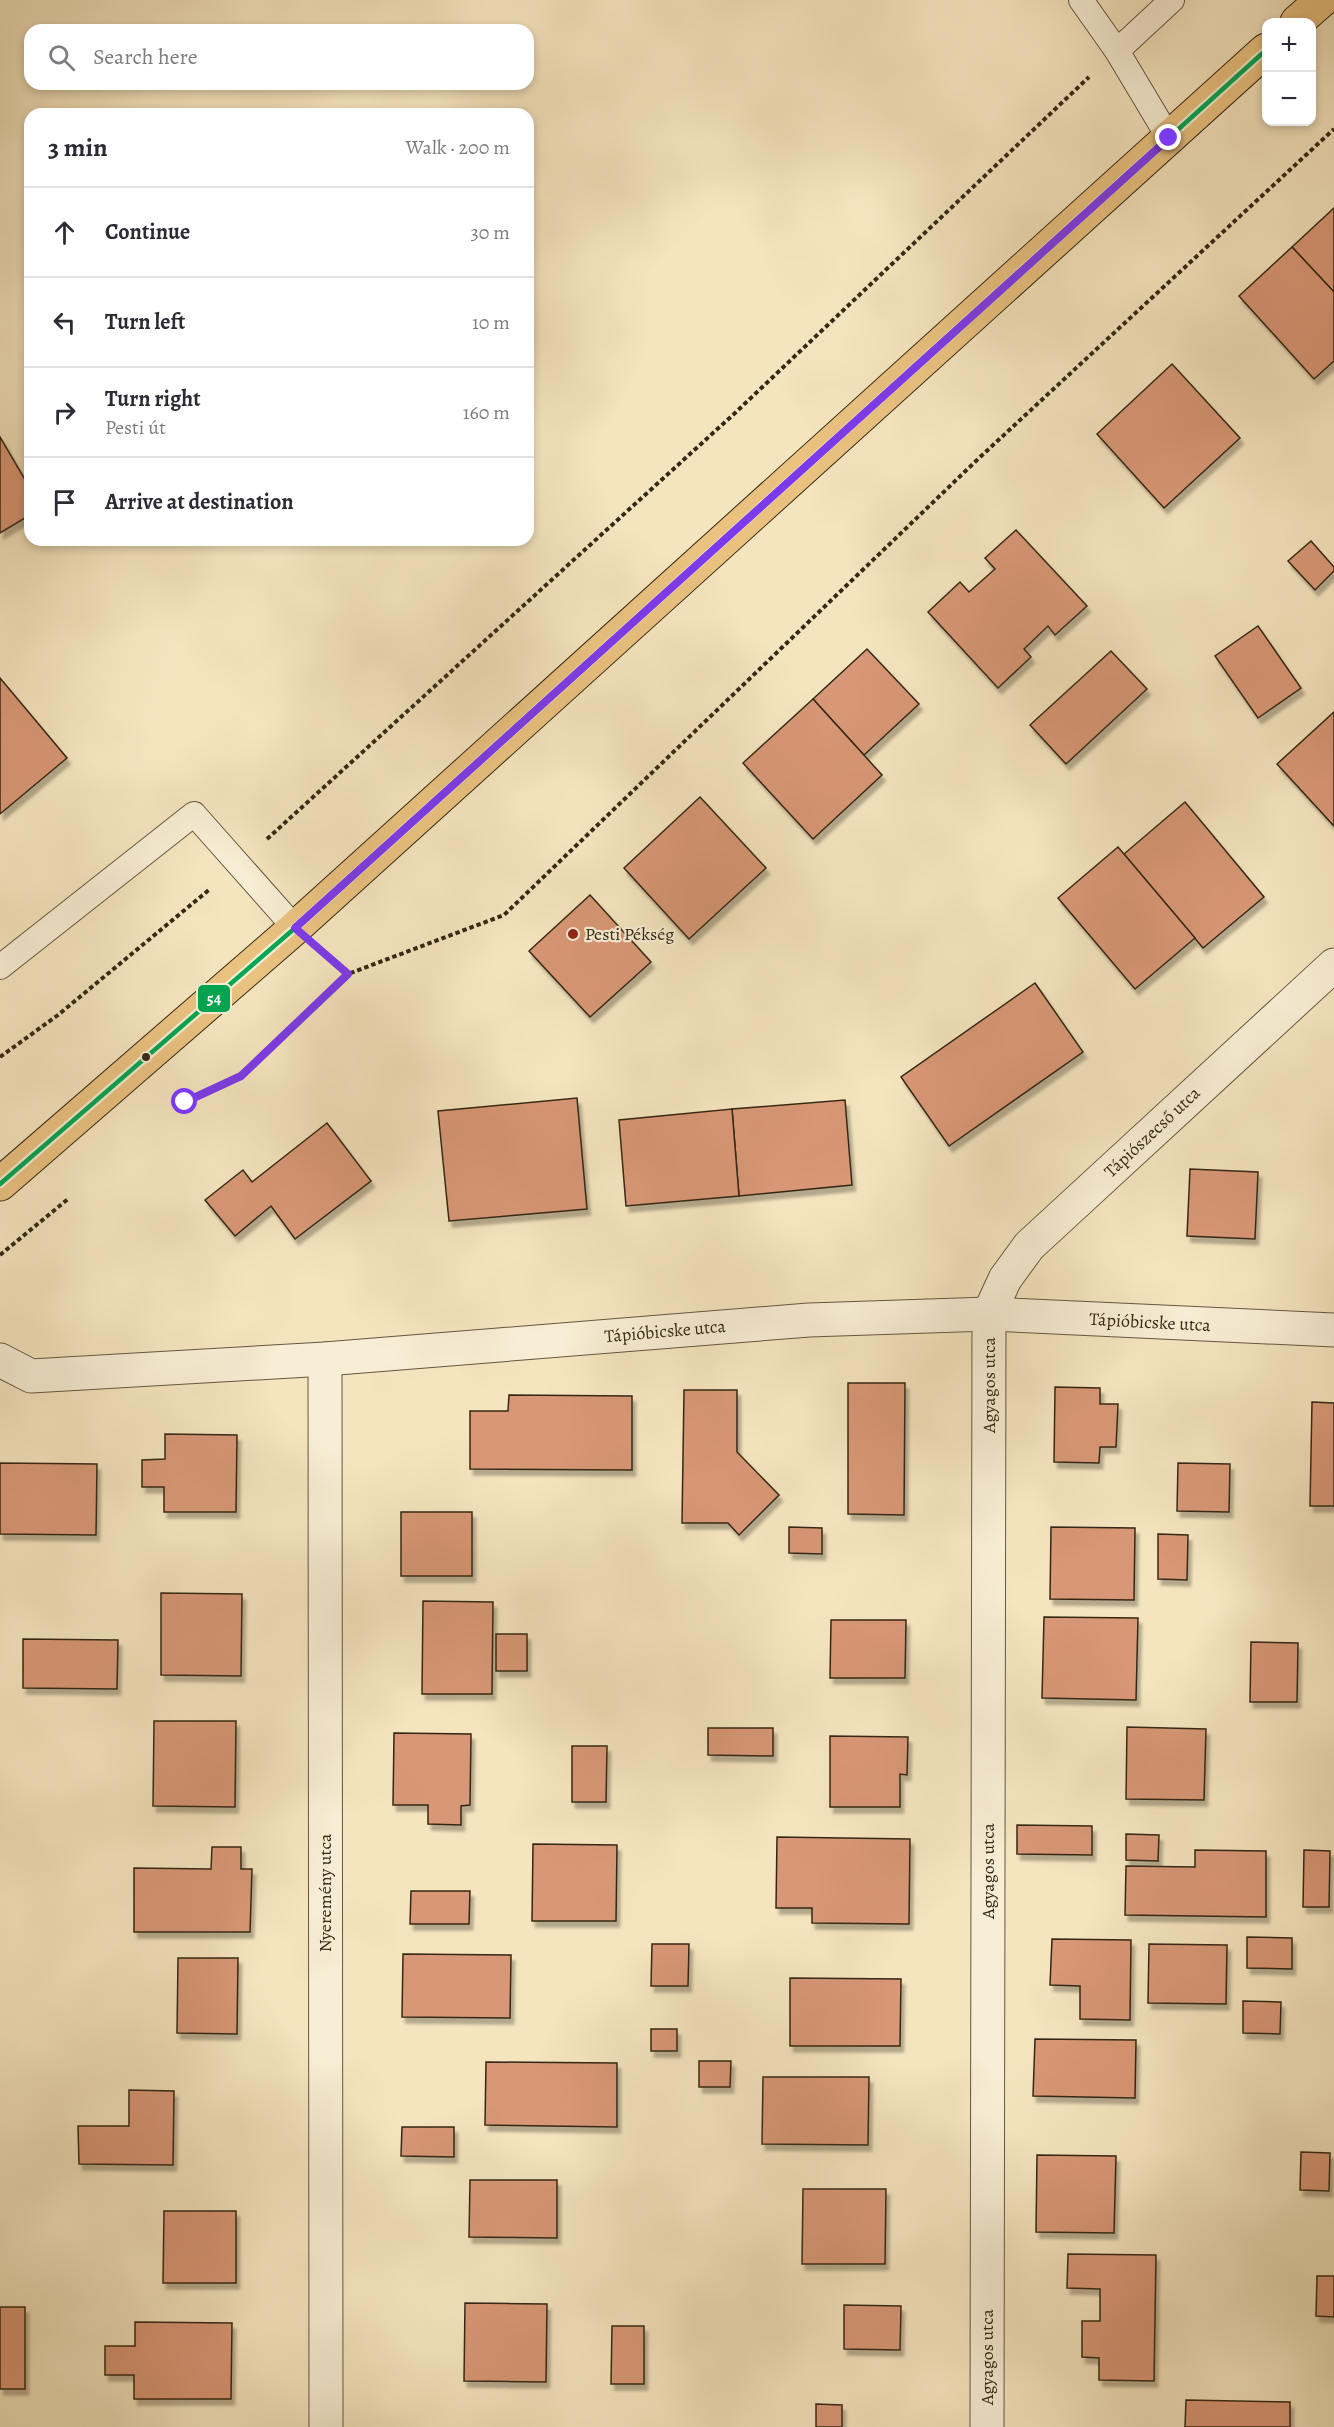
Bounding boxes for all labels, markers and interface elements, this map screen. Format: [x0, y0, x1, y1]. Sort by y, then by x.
map controls [1262, 18, 1316, 126]
button: + [1262, 18, 1316, 72]
search box [24, 24, 534, 90]
icon: search [45, 41, 78, 74]
text: Search here [93, 42, 198, 72]
button: − [1262, 72, 1316, 126]
route end [1155, 124, 1181, 150]
text: 3 min [48, 130, 108, 165]
text: Walk · 200 m [406, 134, 510, 161]
icon: ahead [48, 216, 81, 249]
text: Continue [105, 217, 190, 247]
text: 30 m [470, 219, 510, 246]
icon: left [48, 306, 81, 339]
text: Turn left [105, 307, 185, 337]
text: 10 m [472, 309, 510, 336]
text: Turn right [105, 384, 201, 414]
icon: right [48, 396, 81, 429]
text: 160 m [463, 399, 510, 426]
text: Pesti út [105, 414, 166, 441]
icon: arrive [48, 486, 81, 519]
text: Arrive at destination [105, 487, 294, 517]
place label: Pesti Pékség [585, 922, 674, 946]
marker: Pesti Pékség [566, 927, 580, 941]
line badge: 54 [197, 984, 231, 1013]
text: 54 [207, 988, 222, 1010]
unlabelled marker [140, 1051, 152, 1063]
street label: Tápiószecső utca [1099, 1081, 1206, 1183]
route start [171, 1088, 197, 1114]
street label: Tápióbicske utca [1089, 1307, 1212, 1337]
street label: Tápióbicske utca [603, 1314, 727, 1348]
street label: Agyagos utca [977, 1336, 1001, 1434]
street label: Agyagos utca [976, 1822, 1000, 1920]
street label: Nyeremény utca [313, 1833, 337, 1952]
street label: Agyagos utca [975, 2308, 999, 2406]

